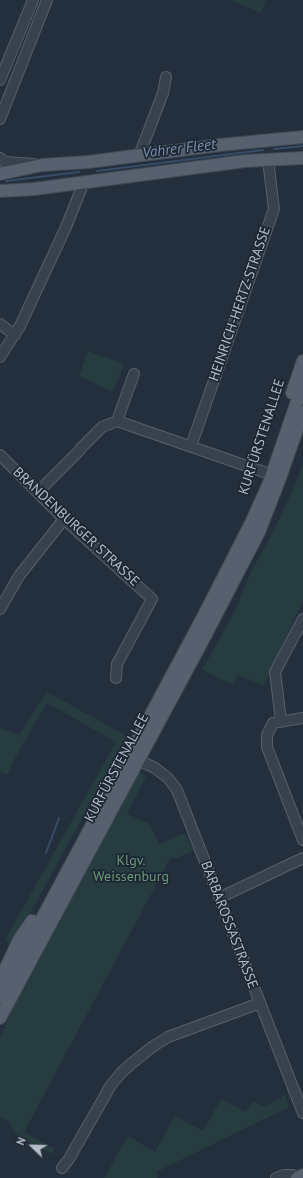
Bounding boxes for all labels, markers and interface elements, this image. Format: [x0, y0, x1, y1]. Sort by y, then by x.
water label: Vahrer Fleet [141, 136, 217, 162]
street label: HEINRICH-HERTZ-STRASSE [206, 225, 274, 383]
street label: KURFÜRSTENALLEE [235, 377, 289, 497]
street label: BRANDENBURGER STRASSE [9, 464, 143, 590]
street label: KURFÜRSTENALLEE [81, 711, 153, 825]
park label: Klgv. Weissenburg [93, 853, 169, 886]
street label: BARBAROSSASTRASSE [197, 859, 261, 991]
north arrow [12, 1126, 52, 1166]
text: N [13, 1135, 29, 1147]

